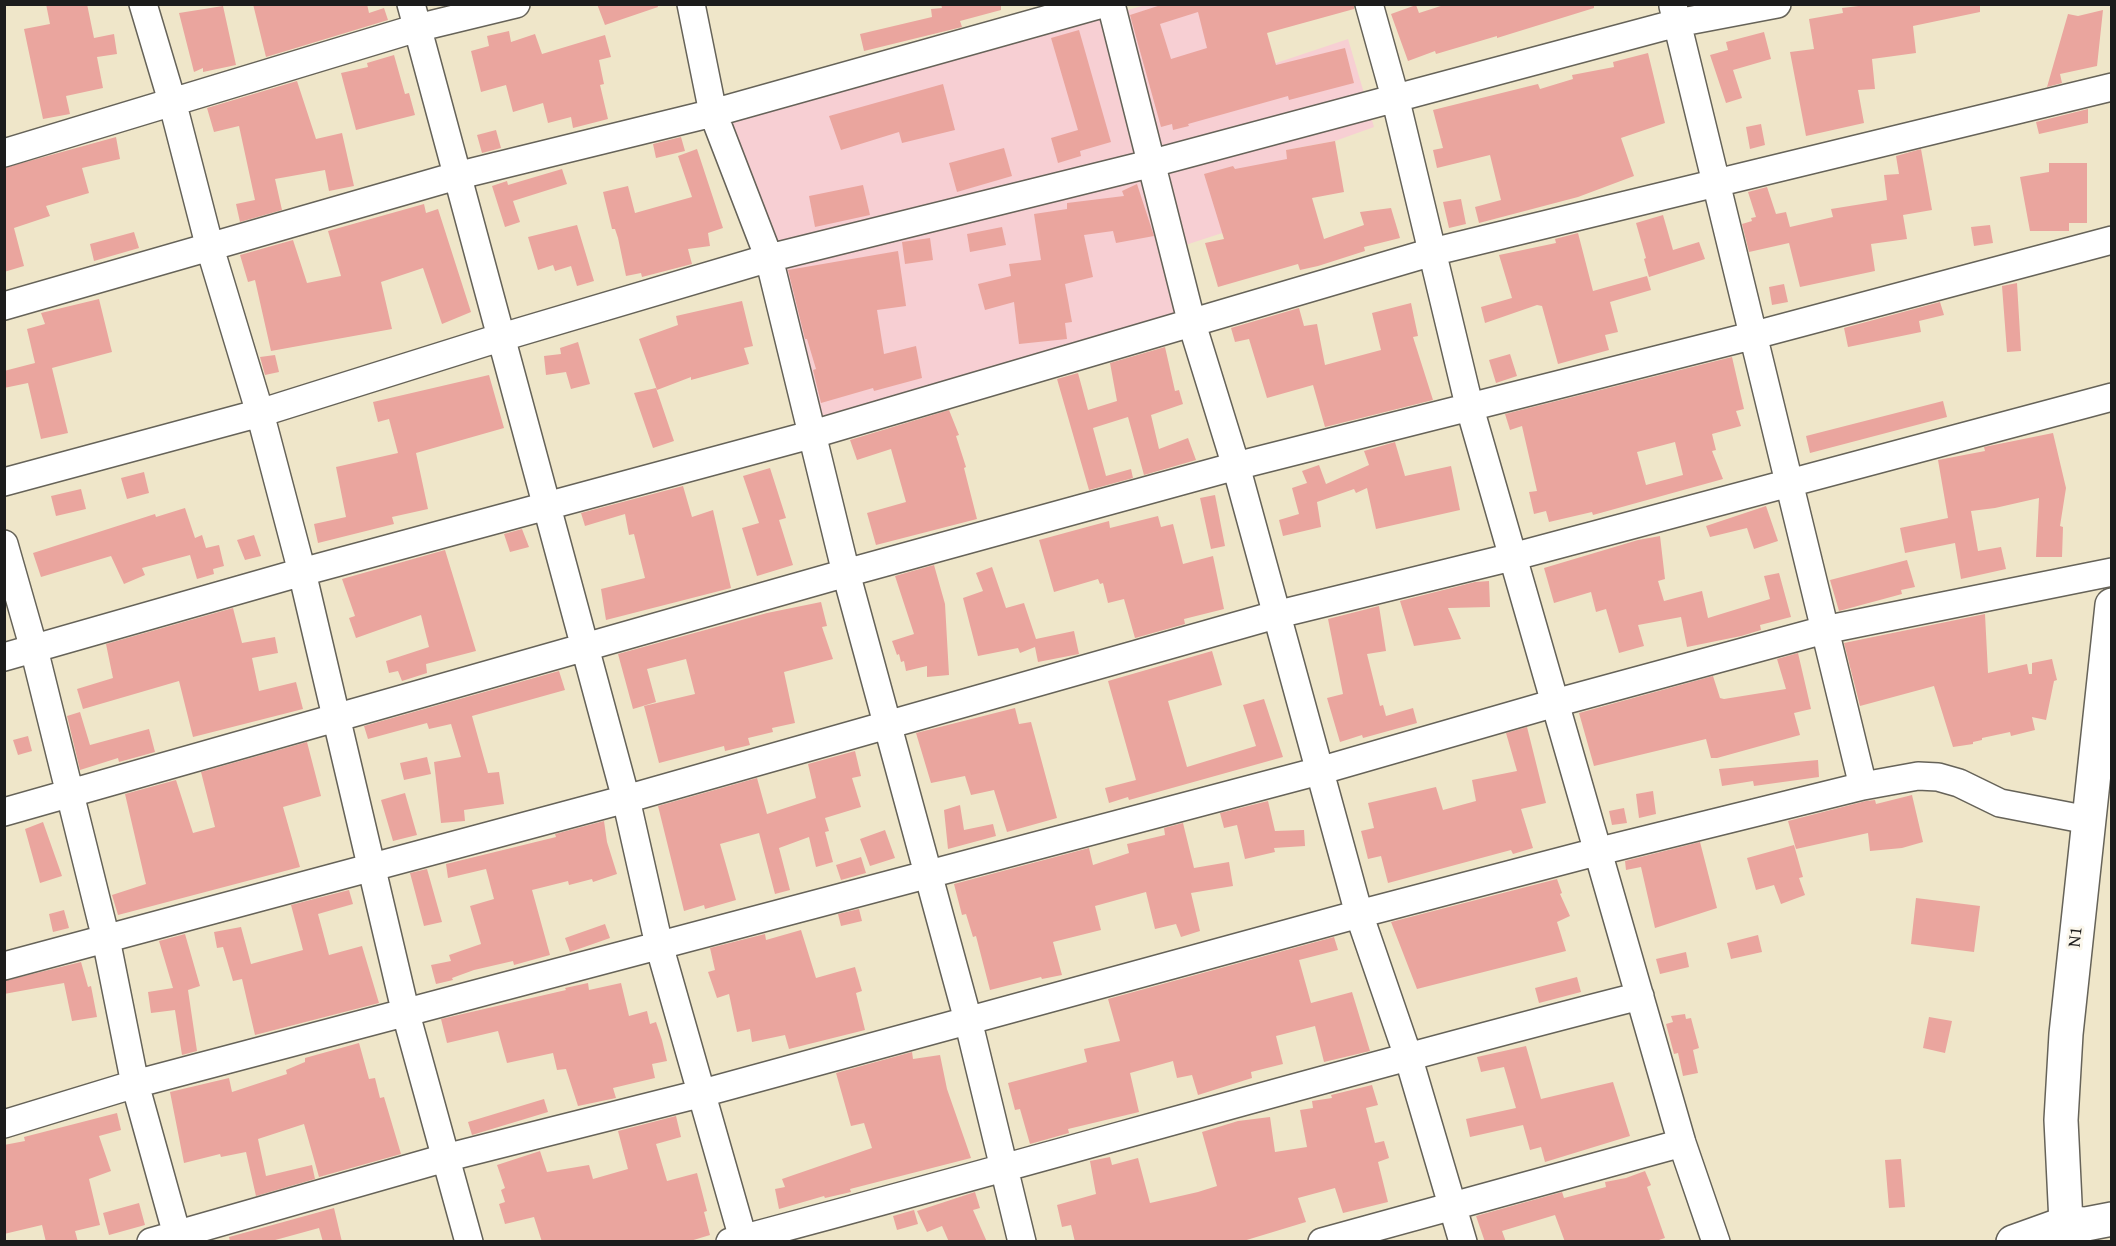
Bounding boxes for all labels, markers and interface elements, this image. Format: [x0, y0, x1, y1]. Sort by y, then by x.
street label: N1 [2064, 926, 2088, 948]

